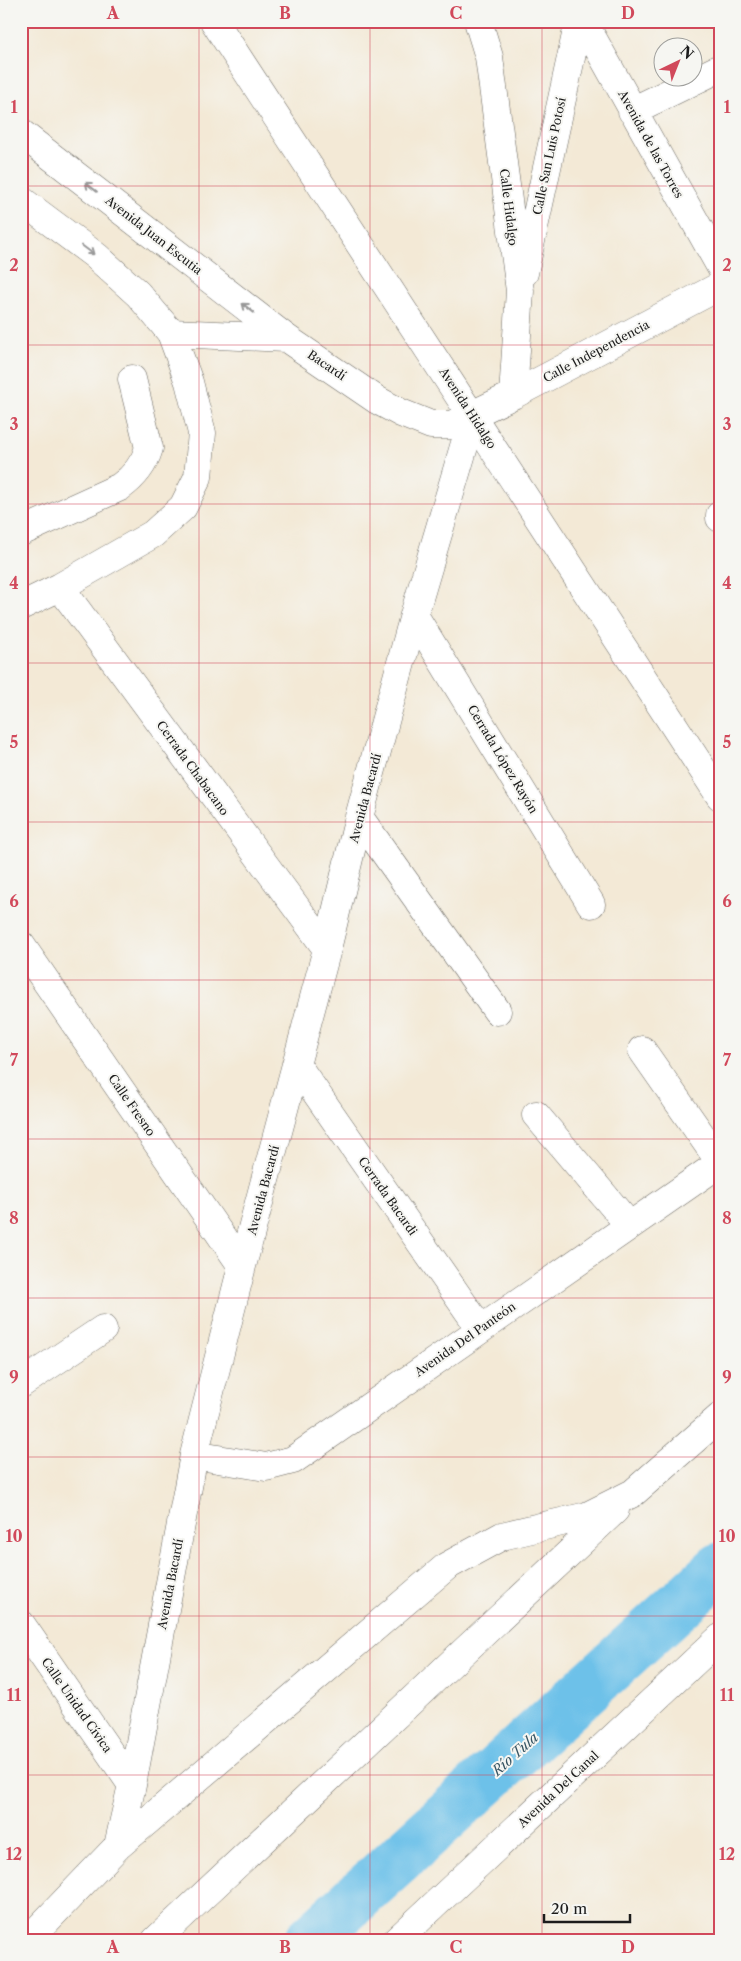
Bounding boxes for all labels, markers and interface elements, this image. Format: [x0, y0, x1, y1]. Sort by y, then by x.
text: A [106, 3, 120, 23]
text: B [279, 3, 291, 23]
text: C [450, 3, 462, 23]
text: D [621, 3, 635, 23]
north arrow [654, 38, 704, 88]
text: N [676, 42, 697, 63]
street label: Avenida de las Torres [615, 86, 687, 201]
street label: Calle San Luis Potosí [529, 96, 569, 216]
text: 1 [10, 97, 18, 117]
text: 1 [723, 97, 731, 117]
street label: Calle Hidalgo [497, 168, 521, 246]
one-way arrow [84, 182, 98, 192]
street label: Avenida Juan Escutia [102, 192, 206, 278]
one-way arrow [81, 245, 94, 256]
text: 2 [9, 255, 19, 275]
text: 2 [722, 255, 732, 275]
one-way arrow [242, 302, 255, 313]
street label: Calle Independencia [540, 316, 652, 385]
street label: Bacardí [305, 347, 349, 383]
street label: Avenida Hidalgo [436, 364, 500, 451]
text: 3 [9, 414, 19, 434]
text: 3 [722, 414, 732, 434]
text: 4 [9, 573, 19, 593]
text: 4 [722, 573, 732, 593]
street label: Cerrada López Rayón [465, 702, 542, 816]
street label: Cerrada Chabacano [154, 718, 232, 818]
text: 5 [10, 732, 19, 752]
text: 5 [723, 732, 732, 752]
street label: Avenida Bacardí [346, 751, 384, 845]
text: 6 [9, 891, 19, 911]
text: 6 [722, 891, 732, 911]
text: 7 [10, 1050, 19, 1070]
text: 7 [723, 1050, 732, 1070]
street label: Calle Fresno [105, 1071, 159, 1139]
street label: Avenida Bacardí [244, 1143, 282, 1237]
street label: Cerrada Bacardi [355, 1154, 421, 1238]
text: 8 [9, 1208, 19, 1228]
text: 8 [722, 1208, 732, 1228]
street label: Avenida Del Panteón [411, 1298, 519, 1380]
text: 9 [9, 1367, 19, 1387]
text: 9 [722, 1367, 732, 1387]
text: 10 [5, 1526, 23, 1546]
text: 10 [718, 1526, 736, 1546]
street label: Avenida Bacardí [154, 1537, 186, 1632]
street label: Calle Unidad Cívica [39, 1655, 116, 1756]
text: 11 [7, 1685, 22, 1705]
text: 11 [720, 1685, 735, 1705]
water label: Río Tula [487, 1728, 542, 1780]
street label: Avenida Del Canal [514, 1747, 602, 1831]
text: 12 [6, 1844, 22, 1864]
text: 12 [719, 1844, 735, 1864]
scale bar [544, 1891, 630, 1923]
text: 20 m [551, 1899, 587, 1918]
text: A [106, 1937, 120, 1957]
text: B [279, 1937, 291, 1957]
text: C [450, 1937, 462, 1957]
text: D [621, 1937, 635, 1957]

